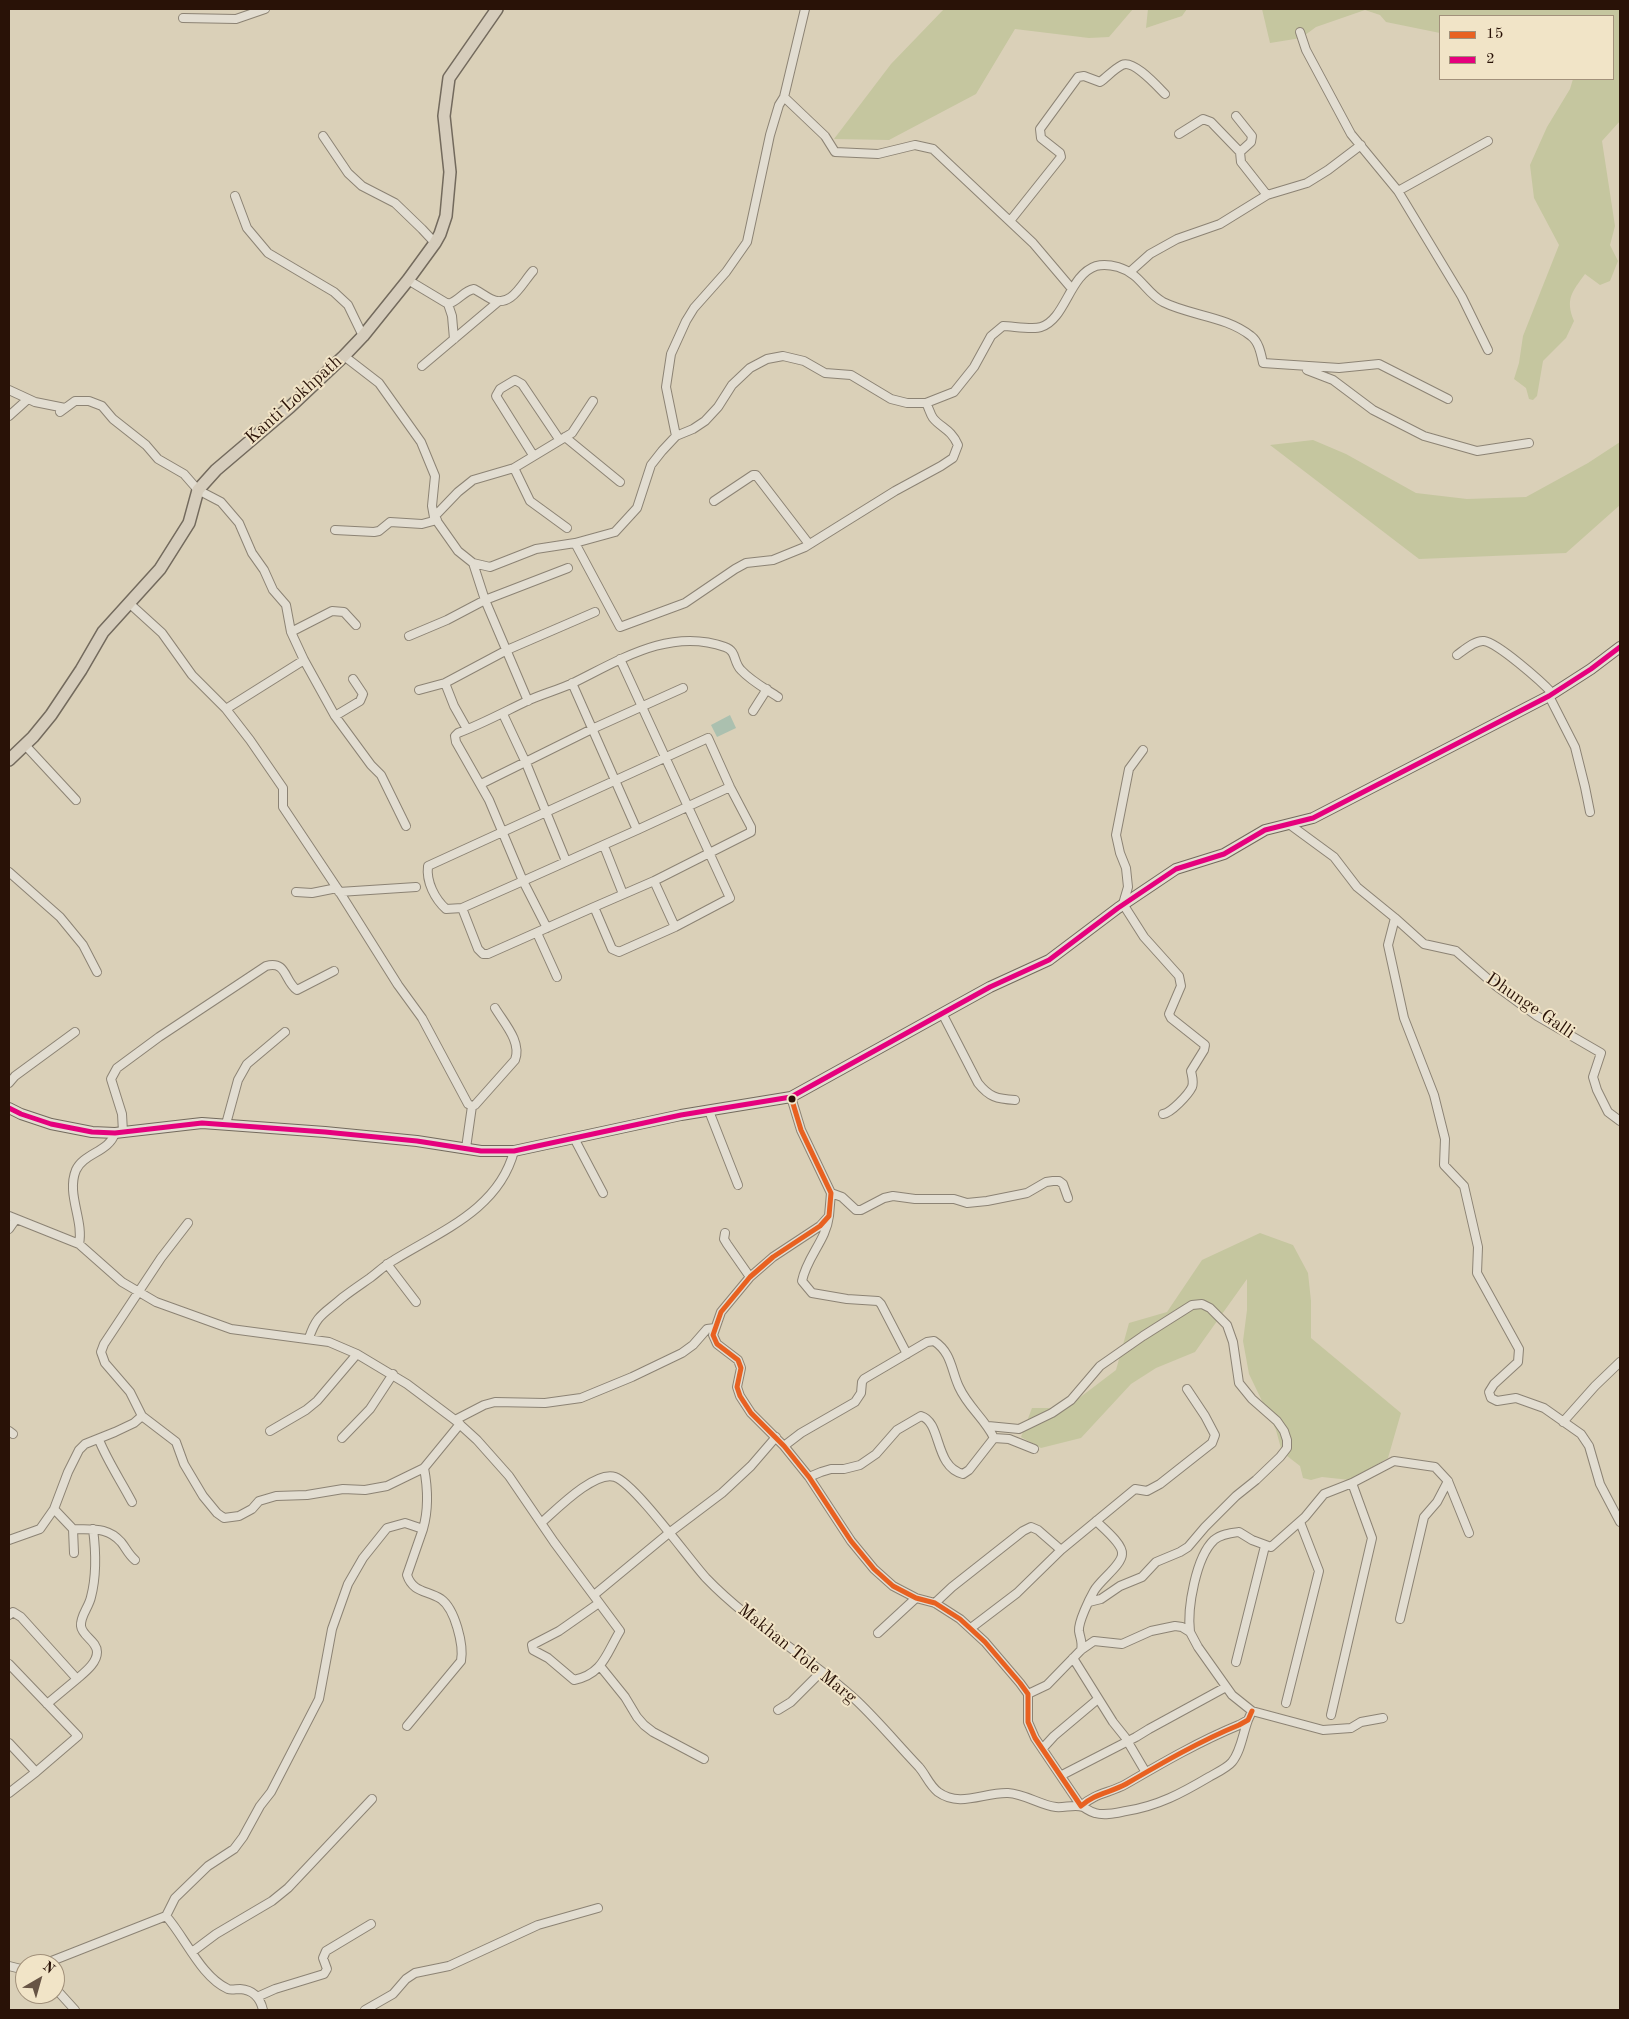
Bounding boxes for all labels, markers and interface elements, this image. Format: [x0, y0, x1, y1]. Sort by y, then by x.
legend [1439, 15, 1614, 80]
text: 15 [1486, 27, 1503, 42]
text: 2 [1486, 52, 1495, 67]
street label: Kanti Lokhpath [241, 351, 347, 449]
street label: Dhunge Galli [1481, 968, 1579, 1044]
unlabelled marker [787, 1094, 797, 1104]
street label: Makhan Tole Marg [733, 1599, 861, 1709]
north arrow [15, 1954, 65, 2004]
text: N [40, 1959, 57, 1977]

